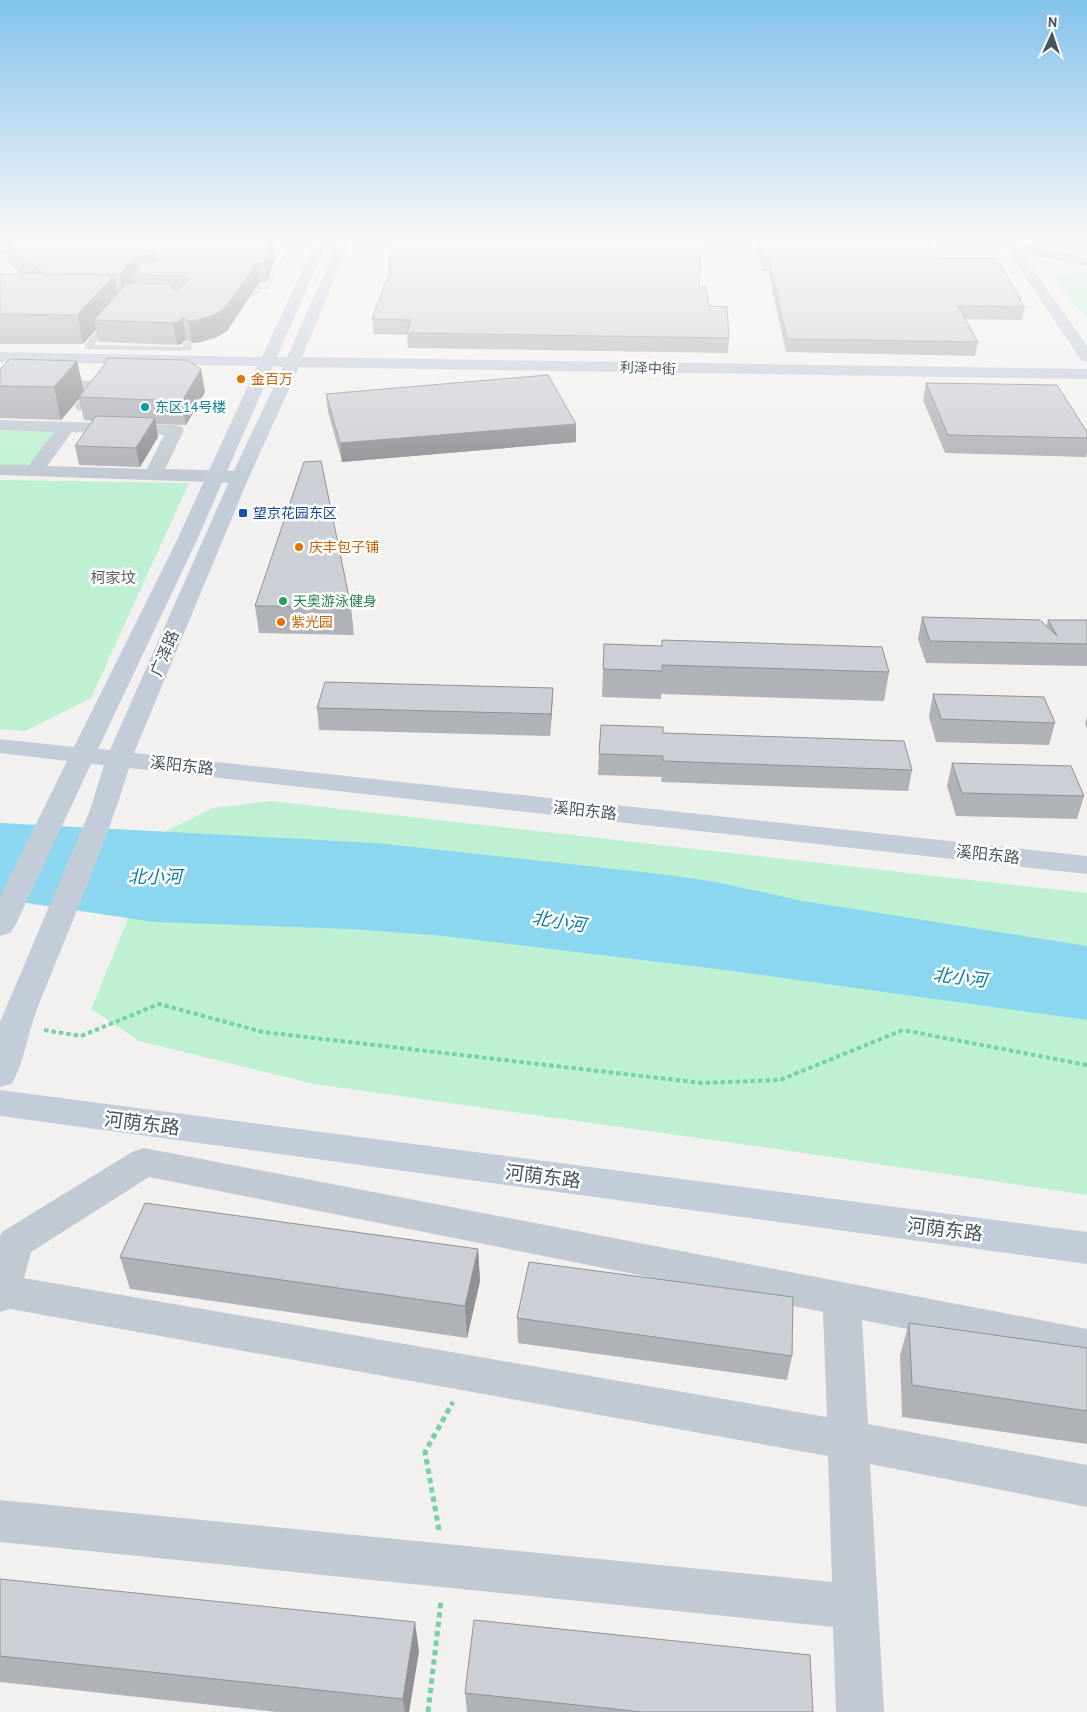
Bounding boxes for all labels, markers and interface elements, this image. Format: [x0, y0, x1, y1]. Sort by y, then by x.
north arrow [1027, 10, 1077, 60]
text: N [1048, 13, 1058, 31]
street label: 利泽中街 [620, 358, 676, 378]
place label: 金百万 [251, 370, 293, 388]
marker: 金百万 [235, 373, 247, 385]
place label: 东区14号楼 [155, 398, 226, 416]
marker: 东区14号楼 [139, 401, 151, 413]
place label: 望京花园东区 [253, 504, 337, 522]
marker: 望京花园东区 [237, 507, 249, 519]
place label: 庆丰包子铺 [309, 538, 379, 556]
marker: 庆丰包子铺 [293, 541, 305, 553]
district label: 柯家坟 [90, 568, 136, 587]
place label: 天奥游泳健身 [293, 592, 377, 610]
marker: 天奥游泳健身 [277, 595, 289, 607]
place label: 紫光园 [291, 613, 333, 631]
marker: 紫光园 [275, 616, 287, 628]
street label: 广泽路 [145, 627, 183, 679]
street label: 溪阳东路 [149, 752, 215, 778]
street label: 溪阳东路 [552, 797, 618, 823]
street label: 溪阳东路 [955, 841, 1021, 867]
water label: 北小河 [128, 865, 185, 888]
water label: 北小河 [531, 905, 590, 937]
water label: 北小河 [932, 962, 991, 992]
street label: 河荫东路 [103, 1106, 181, 1140]
street label: 河荫东路 [504, 1159, 582, 1193]
street label: 河荫东路 [906, 1212, 984, 1246]

